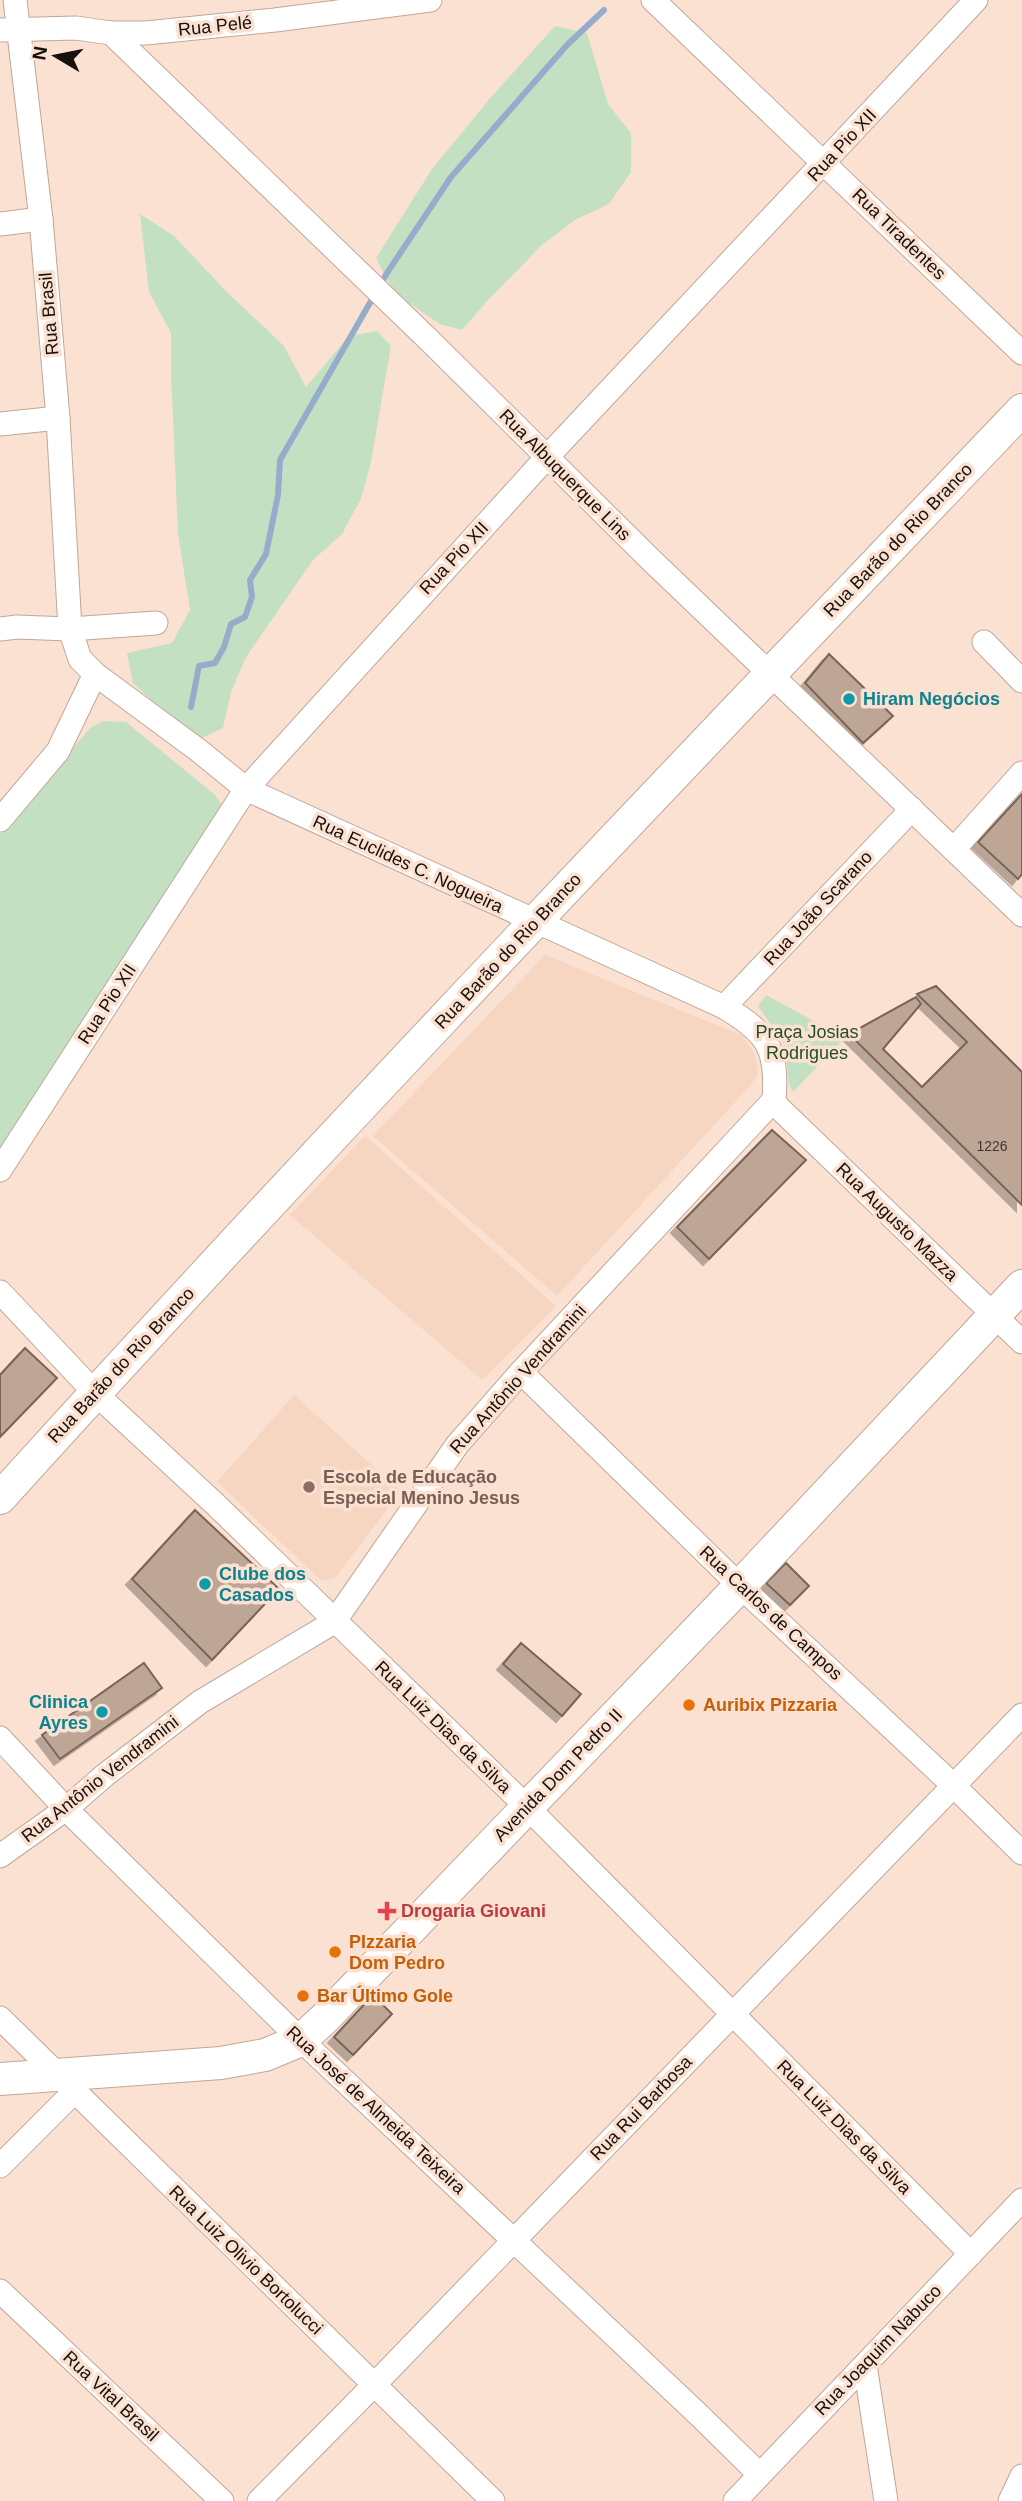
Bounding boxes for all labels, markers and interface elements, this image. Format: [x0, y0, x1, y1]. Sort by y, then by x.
street label: Rua Pelé [177, 12, 253, 40]
north arrow [21, 21, 91, 91]
text: N [28, 45, 51, 62]
street label: Rua Pio XII [804, 105, 880, 185]
street label: Rua Tiradentes [848, 184, 950, 284]
street label: Rua Brasil [35, 272, 63, 356]
street label: Rua Albuquerque Lins [495, 405, 635, 545]
street label: Rua Barão do Rio Branco [820, 459, 976, 621]
street label: Rua Pio XII [416, 518, 492, 598]
place label: Hiram Negócios [863, 689, 1000, 709]
marker: Hiram Negócios [841, 691, 857, 707]
street label: Rua Euclides C. Nogueira [310, 811, 507, 917]
street label: Rua João Scarano [760, 847, 876, 969]
street label: Rua Barão do Rio Branco [431, 869, 585, 1033]
street label: Rua Pio XII [74, 960, 140, 1048]
park label: Praça Josias Rodrigues [755, 1022, 859, 1063]
house number: 1226 [976, 1138, 1008, 1154]
street label: Rua Augusto Mazza [832, 1159, 963, 1286]
street label: Rua Barão do Rio Branco [44, 1283, 198, 1447]
street label: Rua Antônio Vendramini [446, 1301, 590, 1457]
place label: Escola de Educação Especial Menino Jesus [323, 1467, 520, 1508]
marker: Escola de Educação Especial Menino Jesus [301, 1479, 317, 1495]
street label: Rua Carlos de Campos [696, 1542, 846, 1684]
place label: Clube dos Casados [219, 1564, 306, 1605]
marker: Clube dos Casados [197, 1576, 213, 1592]
street label: Rua Luiz Dias da Silva [371, 1657, 516, 1798]
place label: Clinica Ayres [29, 1692, 89, 1733]
place label: Auribix Pizzaria [703, 1695, 838, 1715]
marker: Auribix Pizzaria [681, 1697, 697, 1713]
marker: Clinica Ayres [94, 1704, 110, 1720]
street label: Avenida Dom Pedro II [490, 1705, 626, 1845]
street label: Rua Antônio Vendramini [18, 1712, 182, 1846]
place label: Drogaria Giovani [401, 1901, 546, 1921]
marker: Drogaria Giovani [379, 1903, 395, 1919]
place label: PIzzaria Dom Pedro [349, 1932, 445, 1973]
marker: PIzzaria Dom Pedro [327, 1944, 343, 1960]
place label: Bar Último Gole [317, 1985, 453, 2006]
marker: Bar Último Gole [295, 1988, 311, 2004]
street label: Rua José de Almeida Teixeira [283, 2022, 470, 2199]
street label: Rua Rui Barbosa [586, 2051, 696, 2164]
street label: Rua Luiz Dias da Silva [773, 2056, 916, 2199]
street label: Rua Luiz Olivio Bortolucci [165, 2182, 327, 2338]
street label: Rua Joaquim Nabuco [811, 2281, 945, 2419]
street label: Rua Vital Brasil [59, 2347, 163, 2445]

